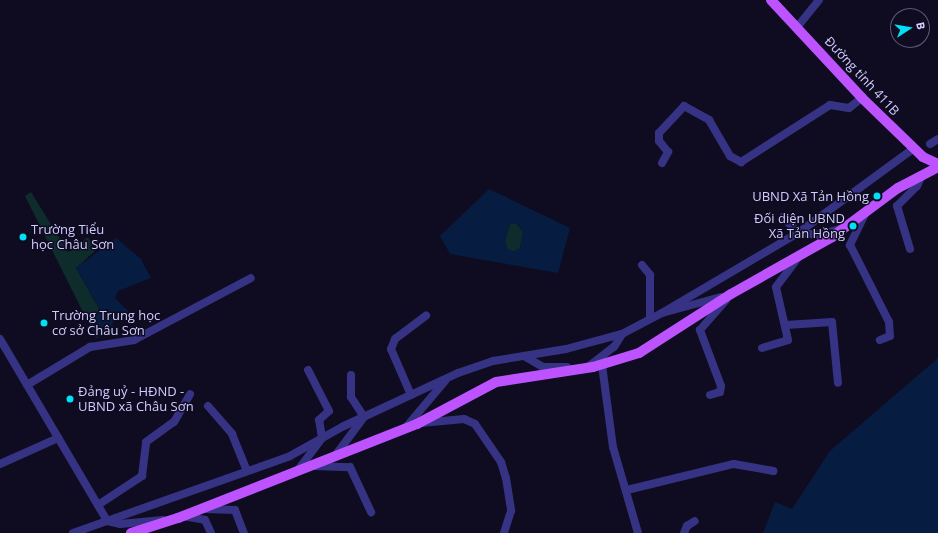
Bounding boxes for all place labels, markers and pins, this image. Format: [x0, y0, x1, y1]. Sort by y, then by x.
place label: UBND Xã Tản Hồng [752, 188, 869, 204]
marker: UBND Xã Tản Hồng [872, 191, 882, 201]
place label: Đối diện UBND Xã Tản Hồng [754, 211, 845, 242]
marker: Đối diện UBND Xã Tản Hồng [848, 221, 858, 231]
place label: Trường Tiểu học Châu Sơn [31, 222, 114, 253]
marker: Trường Tiểu học Châu Sơn [18, 232, 28, 242]
place label: Trường Trung học cơ sở Châu Sơn [52, 308, 160, 339]
marker: Trường Trung học cơ sở Châu Sơn [39, 318, 49, 328]
place label: Đảng uỷ - HĐND - UBND xã Châu Sơn [78, 384, 194, 415]
marker: Đảng uỷ - HĐND - UBND xã Châu Sơn [65, 394, 75, 404]

